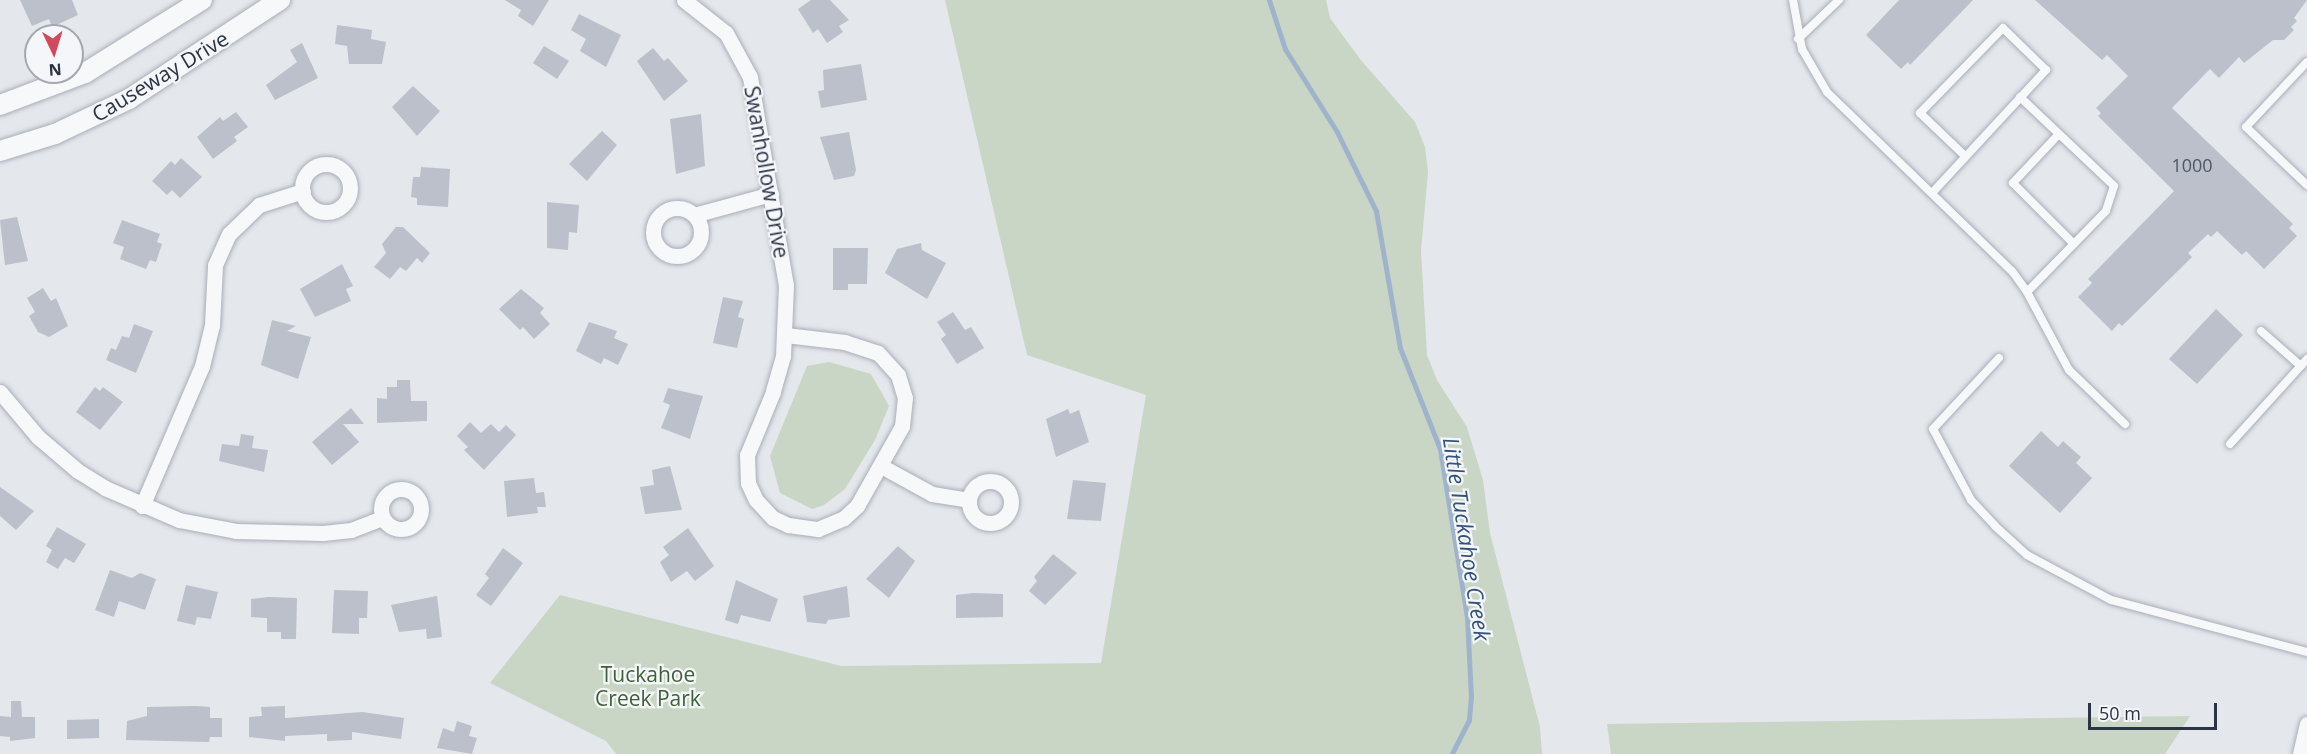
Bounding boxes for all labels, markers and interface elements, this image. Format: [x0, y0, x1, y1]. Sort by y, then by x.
north arrow [24, 24, 84, 84]
street label: Causeway Drive [87, 25, 233, 127]
text: N [48, 59, 62, 81]
street label: Swanhollow Drive [739, 84, 795, 260]
house number: 1000 [2171, 154, 2213, 176]
water label: Little Tuckahoe Creek [1438, 435, 1496, 643]
park label: Tuckahoe Creek Park [595, 661, 701, 711]
scale bar [2091, 691, 2220, 729]
text: 50 m [2099, 701, 2141, 725]

